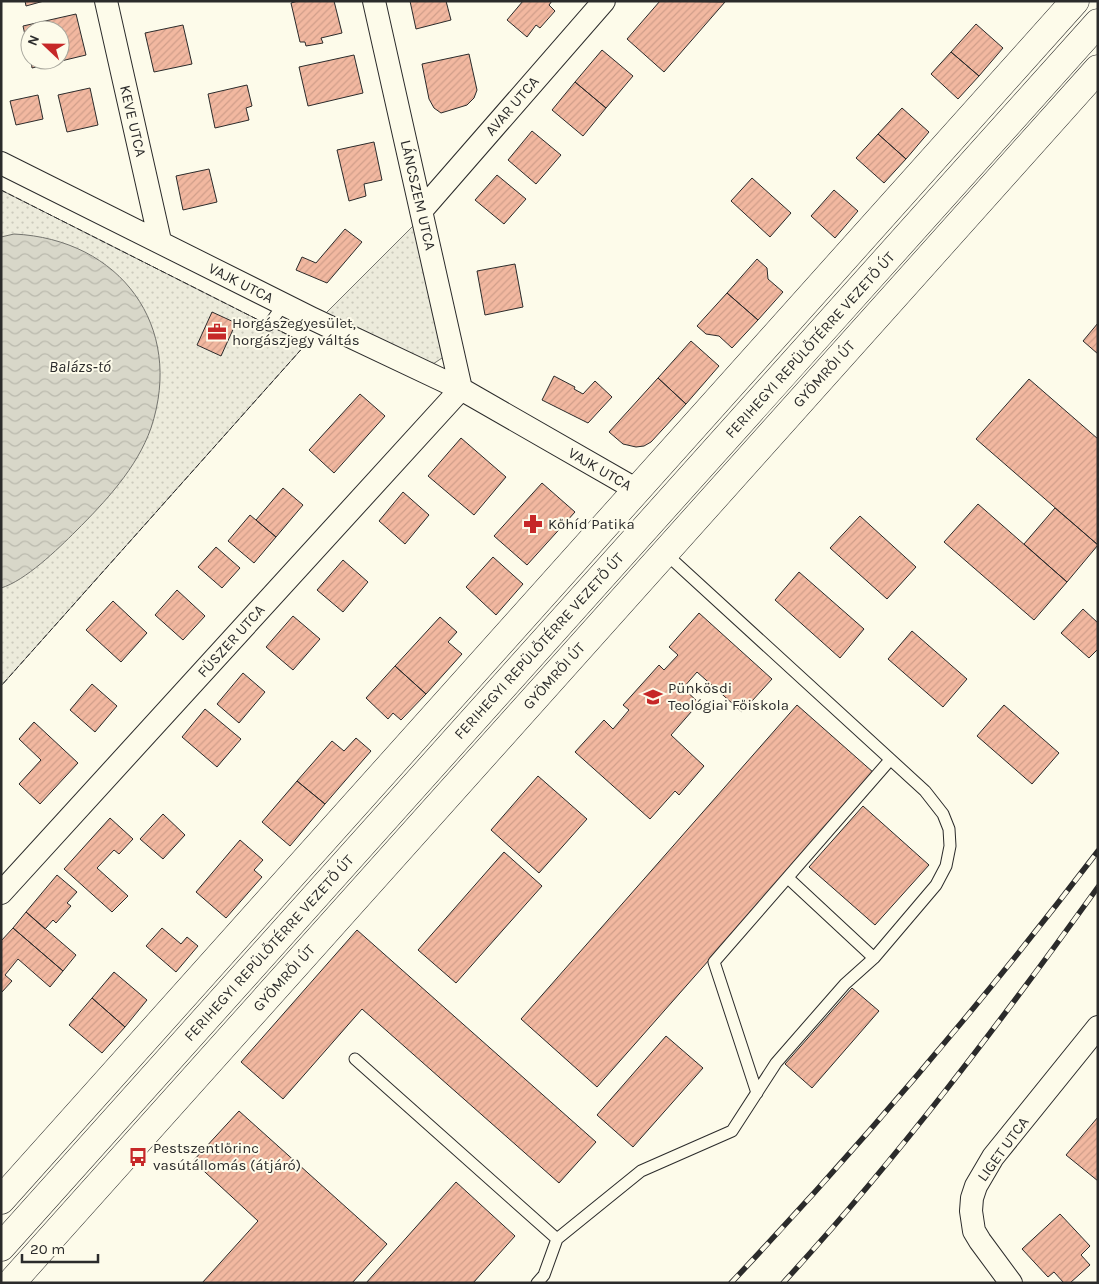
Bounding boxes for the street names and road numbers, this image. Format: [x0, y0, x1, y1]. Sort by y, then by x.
street label: AVAR UTCA [481, 72, 543, 139]
street label: KEVE UTCA [116, 83, 150, 159]
street label: LÁNCSZEM UTCA [397, 138, 440, 252]
street label: FERIHEGYI REPÜLŐTÉRRE VEZETŐ ÚT [721, 248, 899, 442]
street label: VAJK UTCA [206, 259, 277, 307]
street label: GYÖMRŐI ÚT [789, 336, 859, 411]
street label: VAJK UTCA [565, 444, 635, 495]
street label: FERIHEGYI REPÜLŐTÉRRE VEZETŐ ÚT [450, 549, 628, 743]
street label: FŰSZER UTCA [194, 601, 269, 681]
street label: GYÖMRŐI ÚT [519, 638, 589, 713]
street label: FERIHEGYI REPÜLŐTÉRRE VEZETŐ ÚT [180, 851, 358, 1045]
street label: GYÖMRŐI ÚT [249, 940, 319, 1015]
street label: LIGET UTCA [974, 1113, 1033, 1185]

